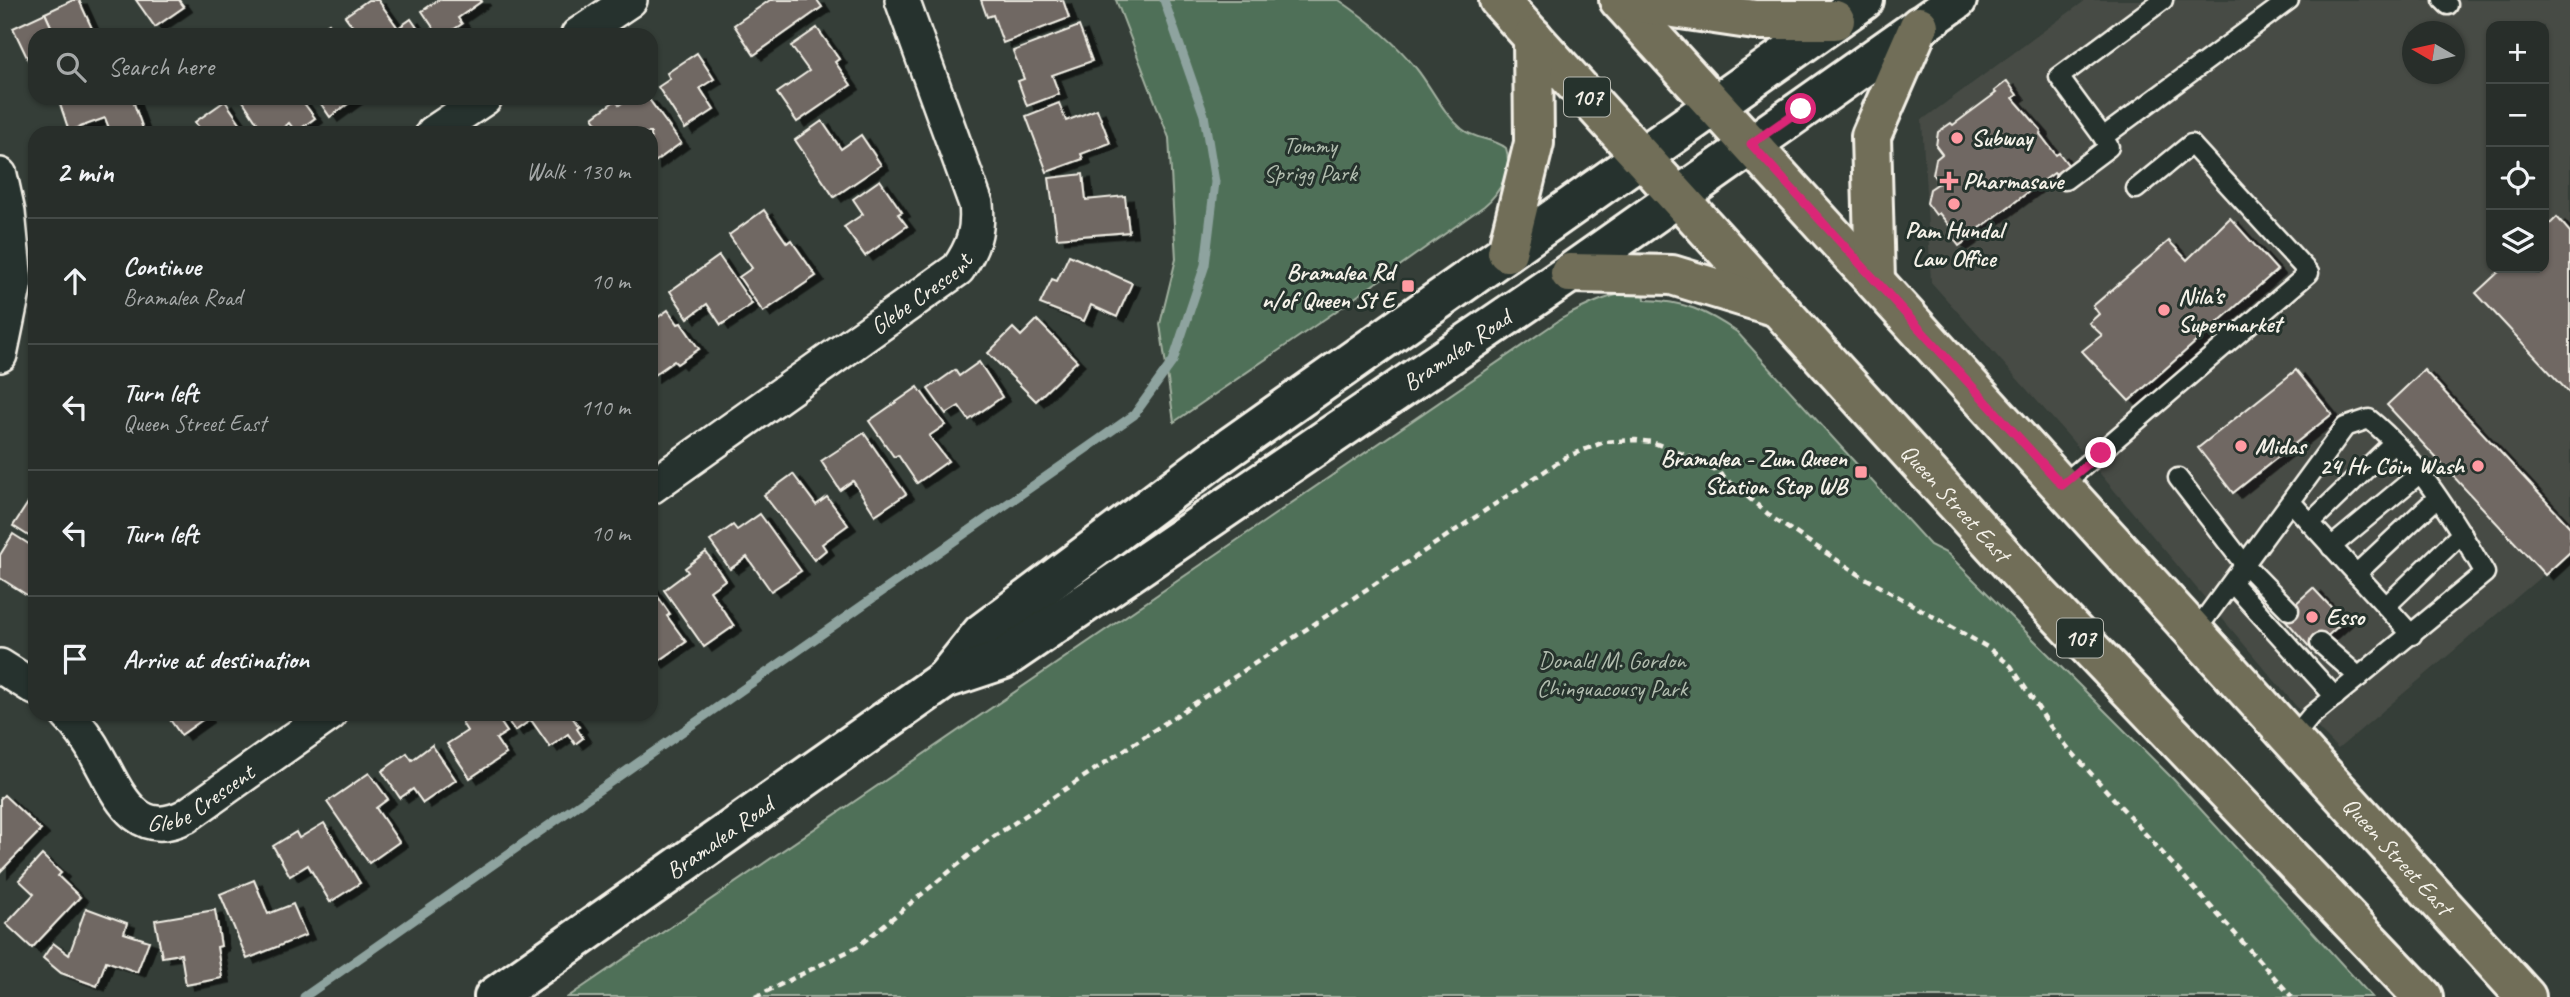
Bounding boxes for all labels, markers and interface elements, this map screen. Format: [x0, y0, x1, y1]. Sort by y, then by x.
north arrow [2402, 21, 2465, 84]
map controls [2486, 21, 2549, 273]
button: + [2486, 21, 2549, 84]
search box [28, 28, 658, 105]
icon: search [52, 48, 90, 86]
text: Search here [108, 50, 214, 83]
road number: 107 [1564, 78, 1610, 116]
button: − [2486, 84, 2549, 147]
route start [1785, 93, 1816, 124]
place label: Subway [1971, 123, 2035, 153]
park label: Tommy Sprigg Park [1263, 130, 1359, 188]
marker: Subway [1949, 130, 1965, 146]
button: locate [2486, 147, 2549, 210]
text: 2 min [56, 153, 113, 191]
text: Walk · 130 m [526, 157, 630, 186]
place label: Pharmasave [1963, 166, 2065, 196]
marker: Pharmasave [1941, 173, 1957, 189]
marker: Pam Hundal Law Office [1946, 196, 1962, 212]
button: layers [2486, 210, 2549, 273]
place label: Pam Hundal Law Office [1905, 215, 2008, 273]
street label: Glebe Crescent [864, 247, 980, 341]
text: Continue [123, 250, 201, 283]
place label: Bramalea Rd n/of Queen St E [1261, 257, 1398, 315]
icon: ahead [56, 262, 94, 300]
text: 10 m [591, 267, 630, 296]
marker: Bramalea Rd n/of Queen St E [1400, 278, 1416, 294]
place label: Nila’s Supermarket [2178, 281, 2285, 339]
text: Bramalea Road [123, 283, 242, 312]
street label: Bramalea Road [1397, 301, 1519, 398]
marker: Nila’s Supermarket [2156, 302, 2172, 318]
text: Turn left [123, 376, 198, 409]
icon: left [56, 388, 94, 426]
text: 110 m [581, 393, 630, 422]
text: Queen Street East [123, 409, 266, 438]
place label: Midas [2255, 431, 2308, 461]
street label: Queen Street East [1894, 437, 2019, 570]
route end [2085, 437, 2116, 468]
marker: Midas [2233, 438, 2249, 454]
place label: Bramalea - Zum Queen Station Stop WB [1660, 443, 1849, 501]
place label: 24 Hr Coin Wash [2319, 451, 2466, 481]
marker: 24 Hr Coin Wash [2470, 458, 2486, 474]
marker: Bramalea - Zum Queen Station Stop WB [1853, 464, 1869, 480]
icon: left [56, 514, 94, 552]
text: Turn left [123, 517, 198, 550]
text: 10 m [591, 519, 630, 548]
place label: Esso [2326, 602, 2367, 632]
marker: Esso [2304, 609, 2320, 625]
road number: 107 [2057, 618, 2103, 658]
icon: arrive [56, 640, 94, 678]
text: Arrive at destination [123, 643, 309, 676]
park label: Donald M. Gordon Chinguacousy Park [1537, 645, 1689, 703]
street label: Glebe Crescent [146, 756, 261, 839]
street label: Bramalea Road [660, 788, 782, 886]
street label: Queen Street East [2336, 790, 2461, 923]

